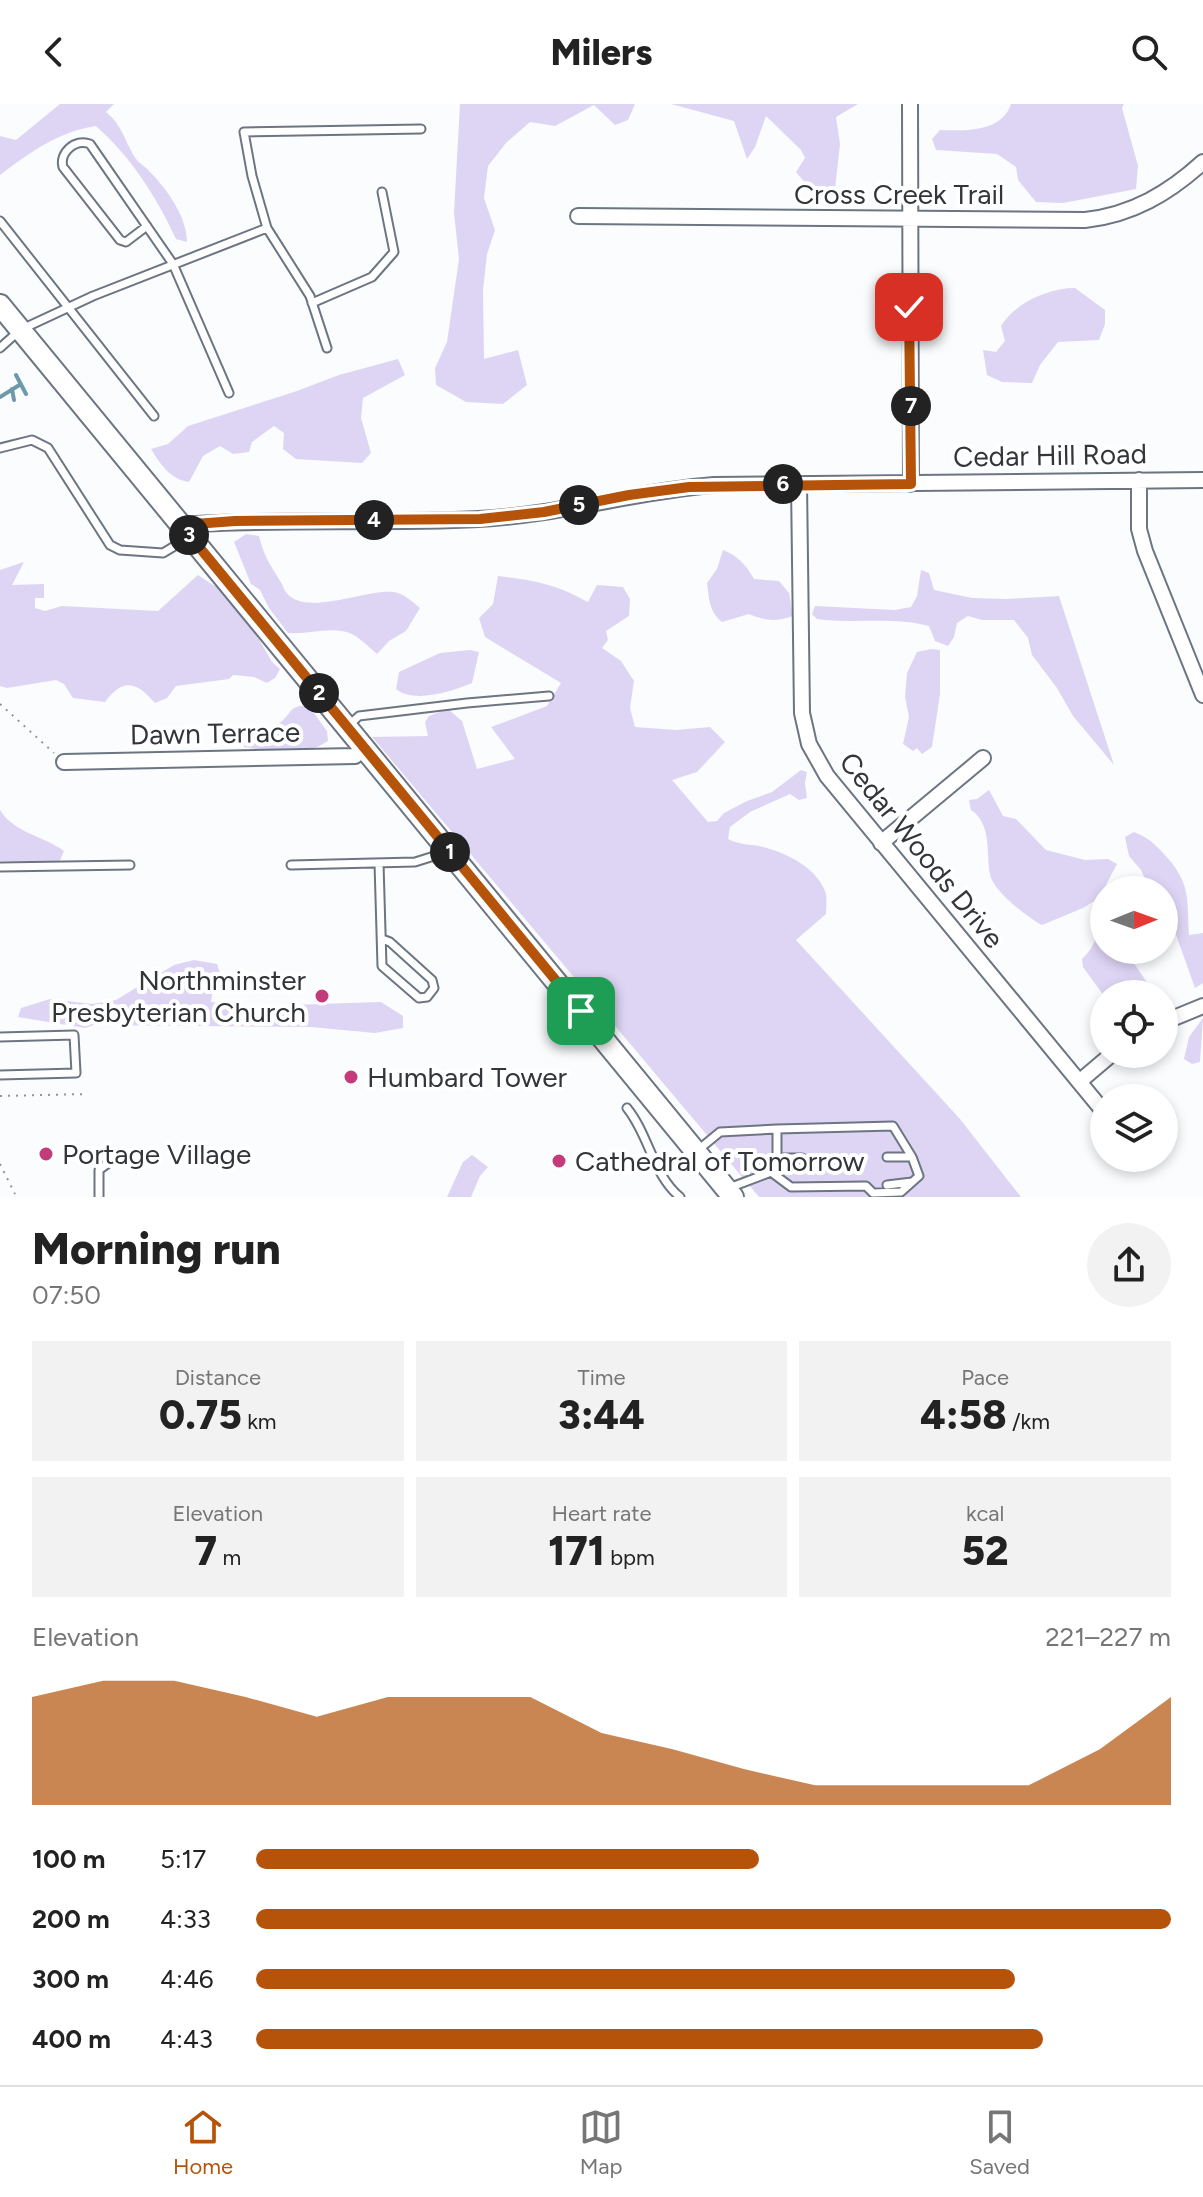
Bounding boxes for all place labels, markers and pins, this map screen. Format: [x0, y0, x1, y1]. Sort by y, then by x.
pin [875, 273, 943, 341]
pin: 7 [891, 386, 931, 426]
pin: 6 [763, 464, 803, 504]
pin: 5 [559, 485, 599, 525]
pin: 4 [354, 500, 394, 540]
pin: 3 [169, 515, 209, 555]
pin: 2 [299, 673, 339, 713]
pin: 1 [430, 832, 470, 872]
place label: Northminster Presbyterian Church [51, 963, 307, 1029]
pin [547, 977, 615, 1045]
marker: Northminster Presbyterian Church [313, 987, 331, 1005]
place label: Humbard Tower [367, 1060, 567, 1094]
marker: Humbard Tower [342, 1068, 360, 1086]
place label: Portage Village [62, 1137, 251, 1171]
place label: Cathedral of Tomorrow [575, 1144, 865, 1178]
marker: Portage Village [37, 1145, 55, 1163]
marker: Cathedral of Tomorrow [550, 1152, 568, 1170]

